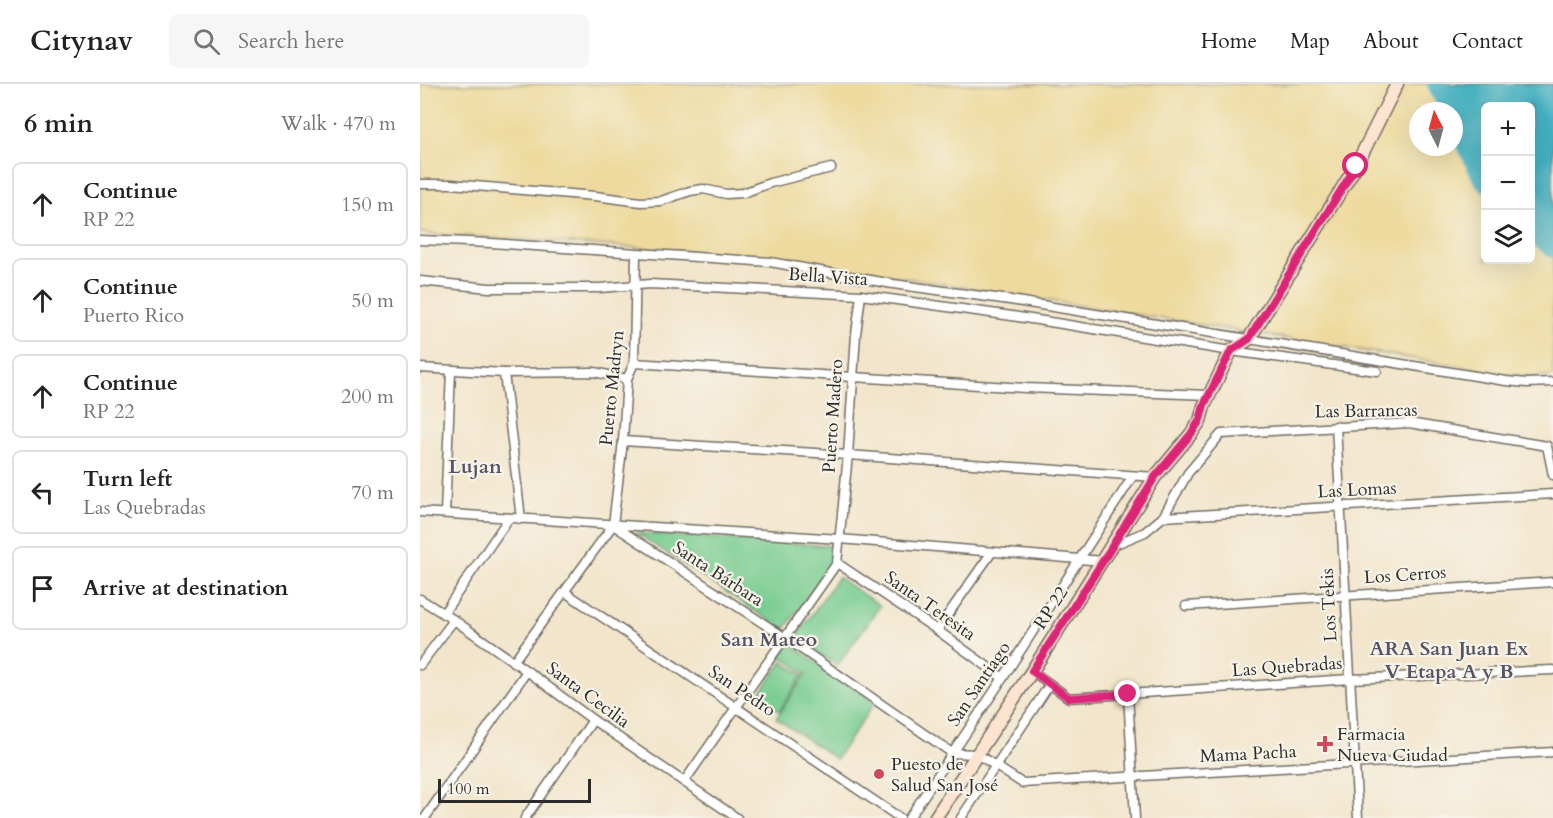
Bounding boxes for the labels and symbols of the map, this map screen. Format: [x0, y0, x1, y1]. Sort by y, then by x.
north arrow [1409, 102, 1463, 156]
route start [1342, 152, 1368, 178]
street label: Bella Vista [787, 262, 869, 292]
street label: Puerto Madryn [593, 328, 631, 447]
street label: Puerto Madero [817, 358, 849, 474]
street label: Las Barrancas [1314, 398, 1418, 424]
district label: Lujan [448, 453, 502, 480]
street label: Las Lomas [1317, 475, 1397, 505]
street label: Santa Bárbara [668, 535, 768, 613]
street label: Los Cerros [1363, 560, 1447, 590]
street label: Santa Teresita [879, 565, 981, 647]
street label: Los Tekis [1315, 568, 1343, 642]
street label: RP 22 [1028, 582, 1074, 634]
district label: San Mateo [721, 626, 817, 653]
district label: ARA San Juan Ex V Etapa A y B [1369, 635, 1529, 685]
street label: San Santiago [941, 636, 1017, 731]
street label: Las Quebradas [1231, 651, 1343, 683]
street label: Santa Cecilia [541, 656, 635, 734]
street label: San Pedro [703, 659, 781, 723]
route end [1114, 680, 1140, 706]
place label: Farmacia Nueva Ciudad [1337, 722, 1448, 768]
marker: Farmacia Nueva Ciudad [1318, 737, 1332, 751]
street label: Mama Pacha [1199, 739, 1297, 769]
place label: Puesto de Salud San José [891, 752, 999, 798]
marker: Puesto de Salud San José [872, 767, 886, 781]
scale bar [438, 776, 591, 804]

